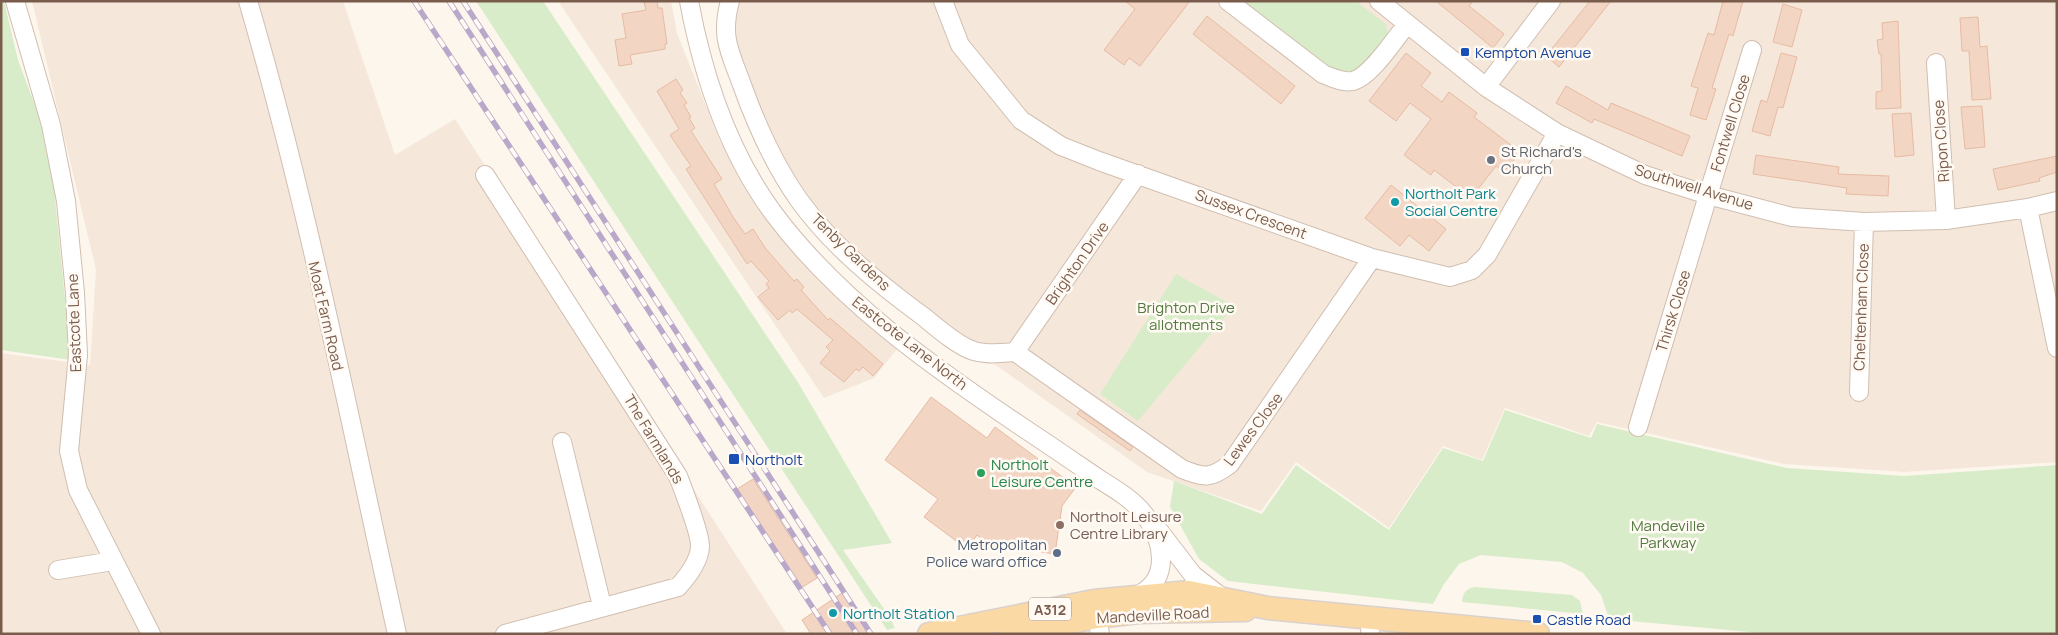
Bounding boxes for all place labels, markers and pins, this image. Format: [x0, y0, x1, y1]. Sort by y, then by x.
place label: Kempton Avenue [1475, 42, 1592, 63]
marker: Kempton Avenue [1459, 46, 1471, 58]
place label: St Richard's Church [1501, 141, 1582, 179]
marker: St Richard's Church [1485, 154, 1497, 166]
place label: Northolt Park Social Centre [1405, 183, 1498, 221]
marker: Northolt Park Social Centre [1389, 196, 1401, 208]
place label: Northolt [745, 449, 803, 470]
marker: Northolt [727, 452, 741, 466]
place label: Northolt Leisure Centre [991, 454, 1093, 492]
marker: Northolt Leisure Centre [975, 467, 987, 479]
place label: Northolt Leisure Centre Library [1070, 506, 1182, 544]
marker: Northolt Leisure Centre Library [1054, 519, 1066, 531]
place label: Metropolitan Police ward office [926, 534, 1047, 572]
marker: Metropolitan Police ward office [1051, 547, 1063, 559]
place label: Northolt Station [843, 603, 955, 624]
marker: Northolt Station [827, 607, 839, 619]
place label: Castle Road [1547, 609, 1631, 630]
marker: Castle Road [1531, 613, 1543, 625]

